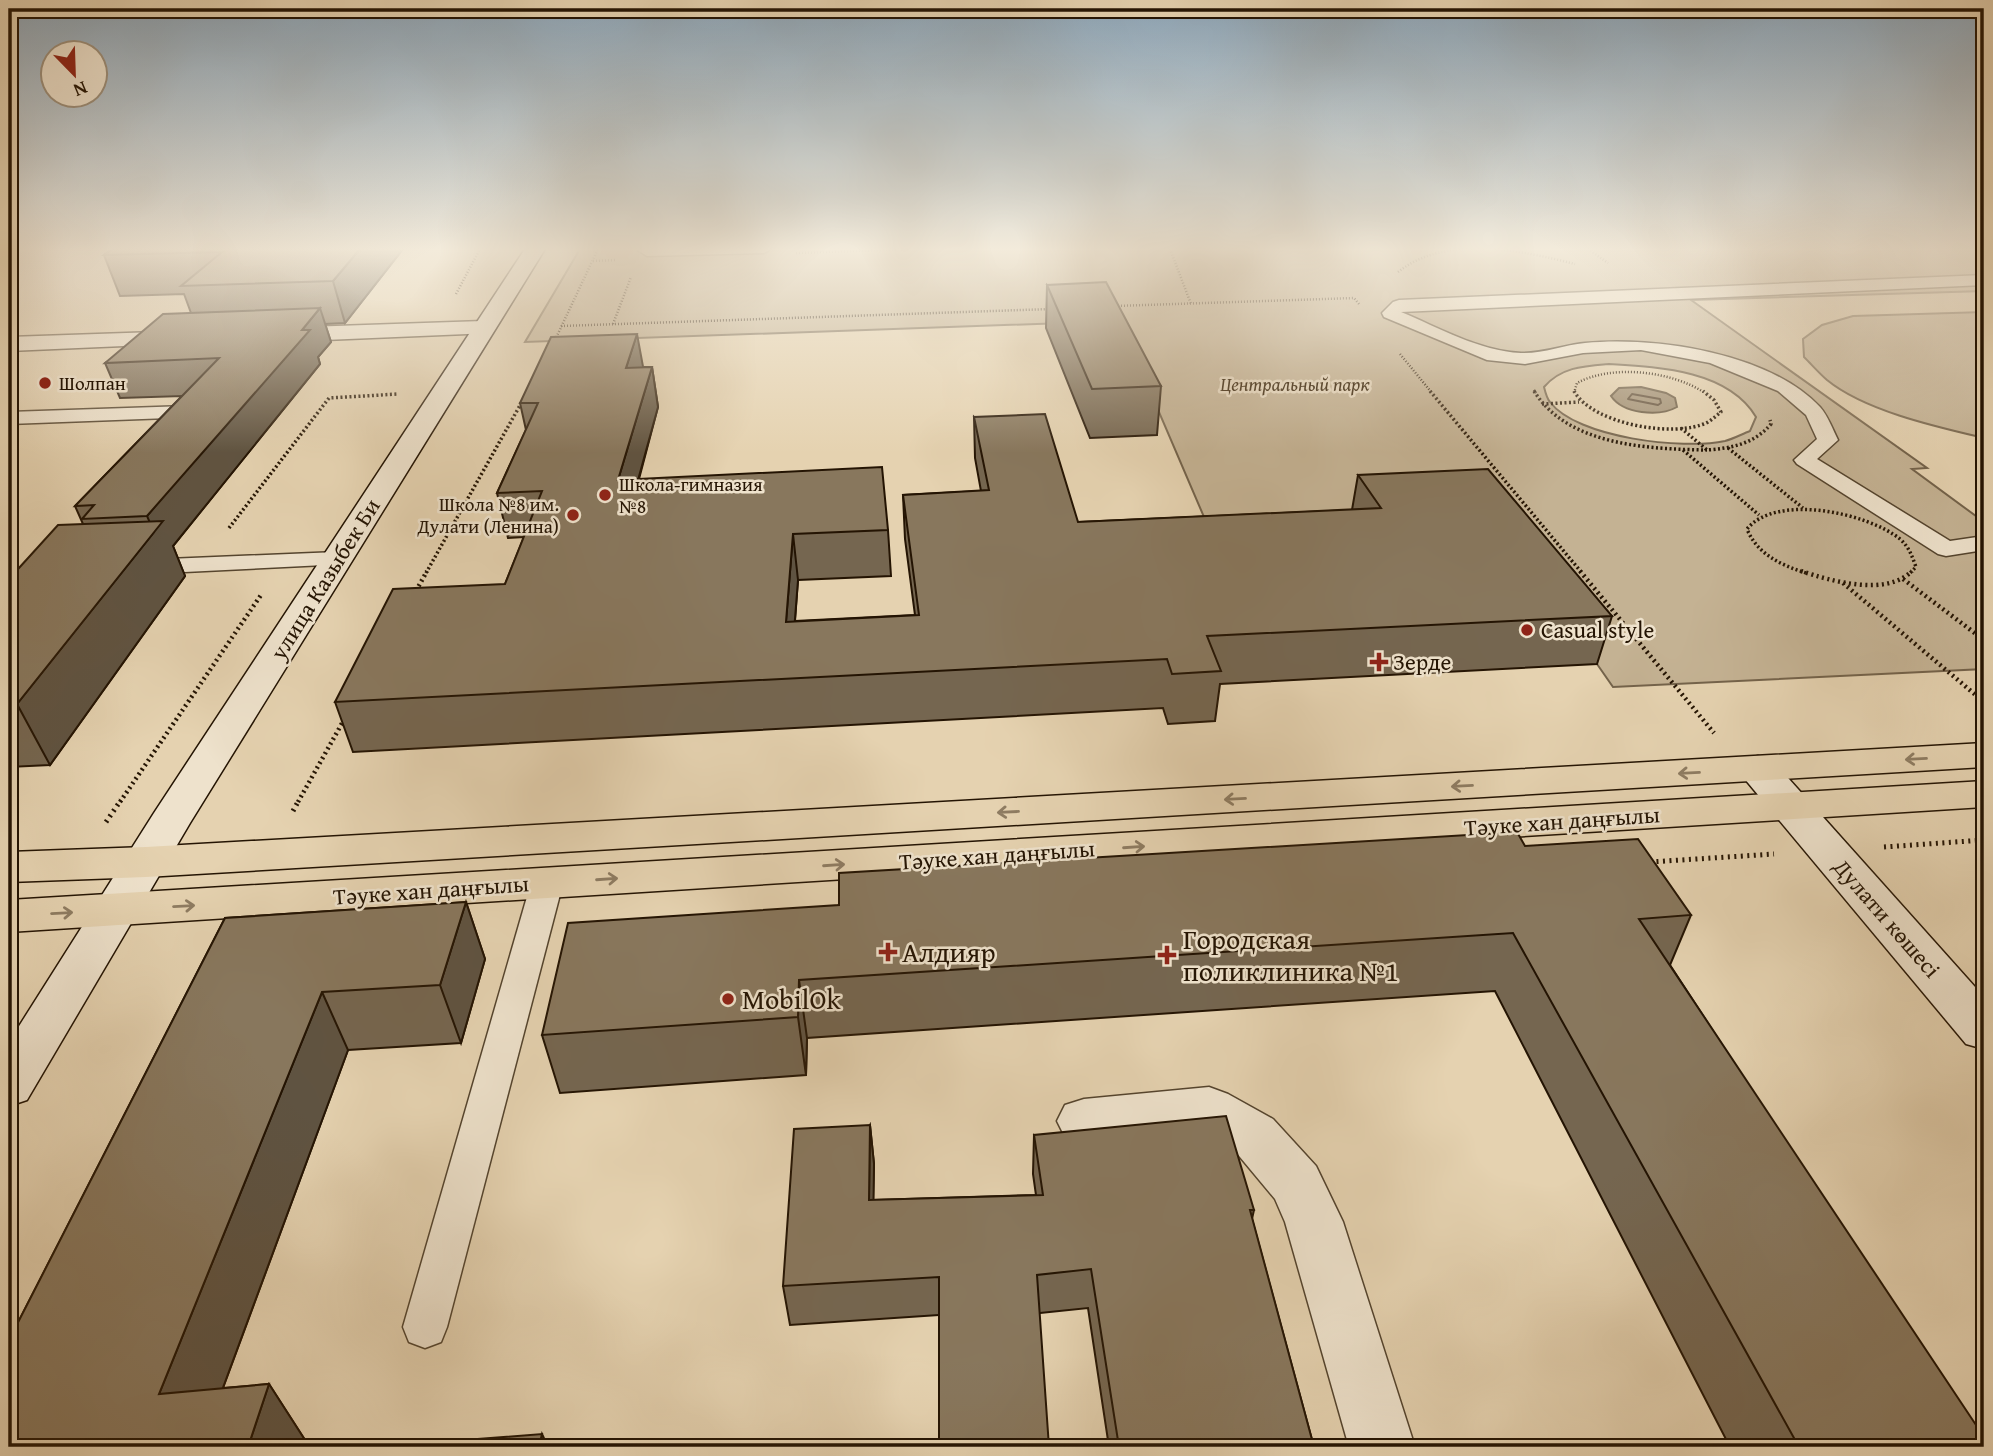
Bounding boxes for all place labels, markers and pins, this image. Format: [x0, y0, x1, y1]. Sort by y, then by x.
place label: Шолпан [59, 369, 126, 397]
marker: Шолпан [37, 375, 53, 391]
place label: Школа-гимназия №8 [619, 470, 763, 520]
marker: Школа-гимназия №8 [597, 487, 613, 503]
place label: Школа №8 им. Дулати (Ленина) [416, 490, 559, 540]
marker: Школа №8 им. Дулати (Ленина) [565, 507, 581, 523]
place label: Casual style [1541, 613, 1654, 646]
marker: Casual style [1519, 622, 1535, 638]
place label: Зерде [1393, 645, 1451, 678]
marker: Зерде [1371, 654, 1387, 670]
place label: Городская поликлиника №1 [1183, 918, 1399, 991]
place label: Алдияр [902, 931, 996, 972]
marker: Алдияр [880, 944, 896, 960]
marker: Городская поликлиника №1 [1157, 945, 1177, 965]
place label: MobilOk [742, 978, 841, 1019]
marker: MobilOk [720, 991, 736, 1007]

